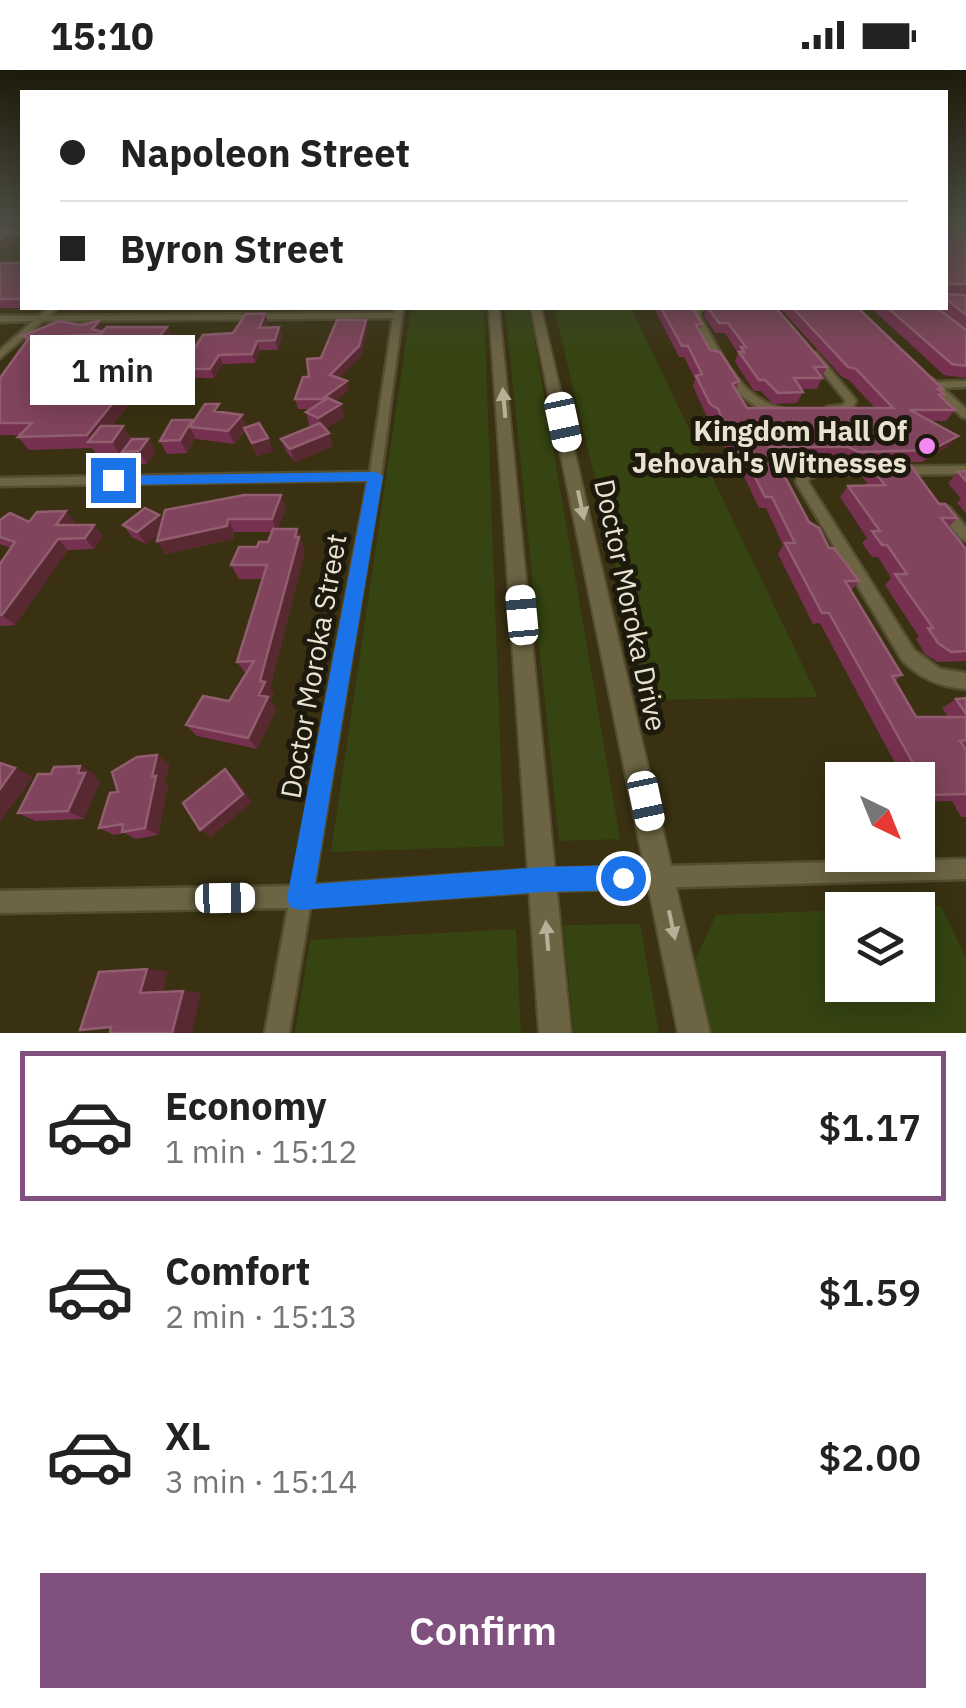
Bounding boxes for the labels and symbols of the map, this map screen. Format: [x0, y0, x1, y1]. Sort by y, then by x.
callout: 1 min [31, 335, 196, 405]
one-way arrow [496, 386, 512, 418]
car [542, 390, 584, 454]
place label: Kingdom Hall Of Jehovah's Witnesses [632, 412, 907, 481]
marker: Kingdom Hall Of Jehovah's Witnesses [916, 435, 938, 457]
route end [91, 458, 136, 503]
street label: Doctor Moroka Drive [586, 476, 676, 734]
one-way arrow [574, 490, 590, 521]
street label: Doctor Moroka Street [272, 531, 354, 801]
car [504, 584, 540, 646]
north arrow [825, 762, 935, 872]
car [625, 769, 667, 833]
route start [601, 856, 646, 901]
car [195, 882, 255, 914]
one-way arrow [665, 910, 681, 941]
one-way arrow [539, 919, 555, 951]

